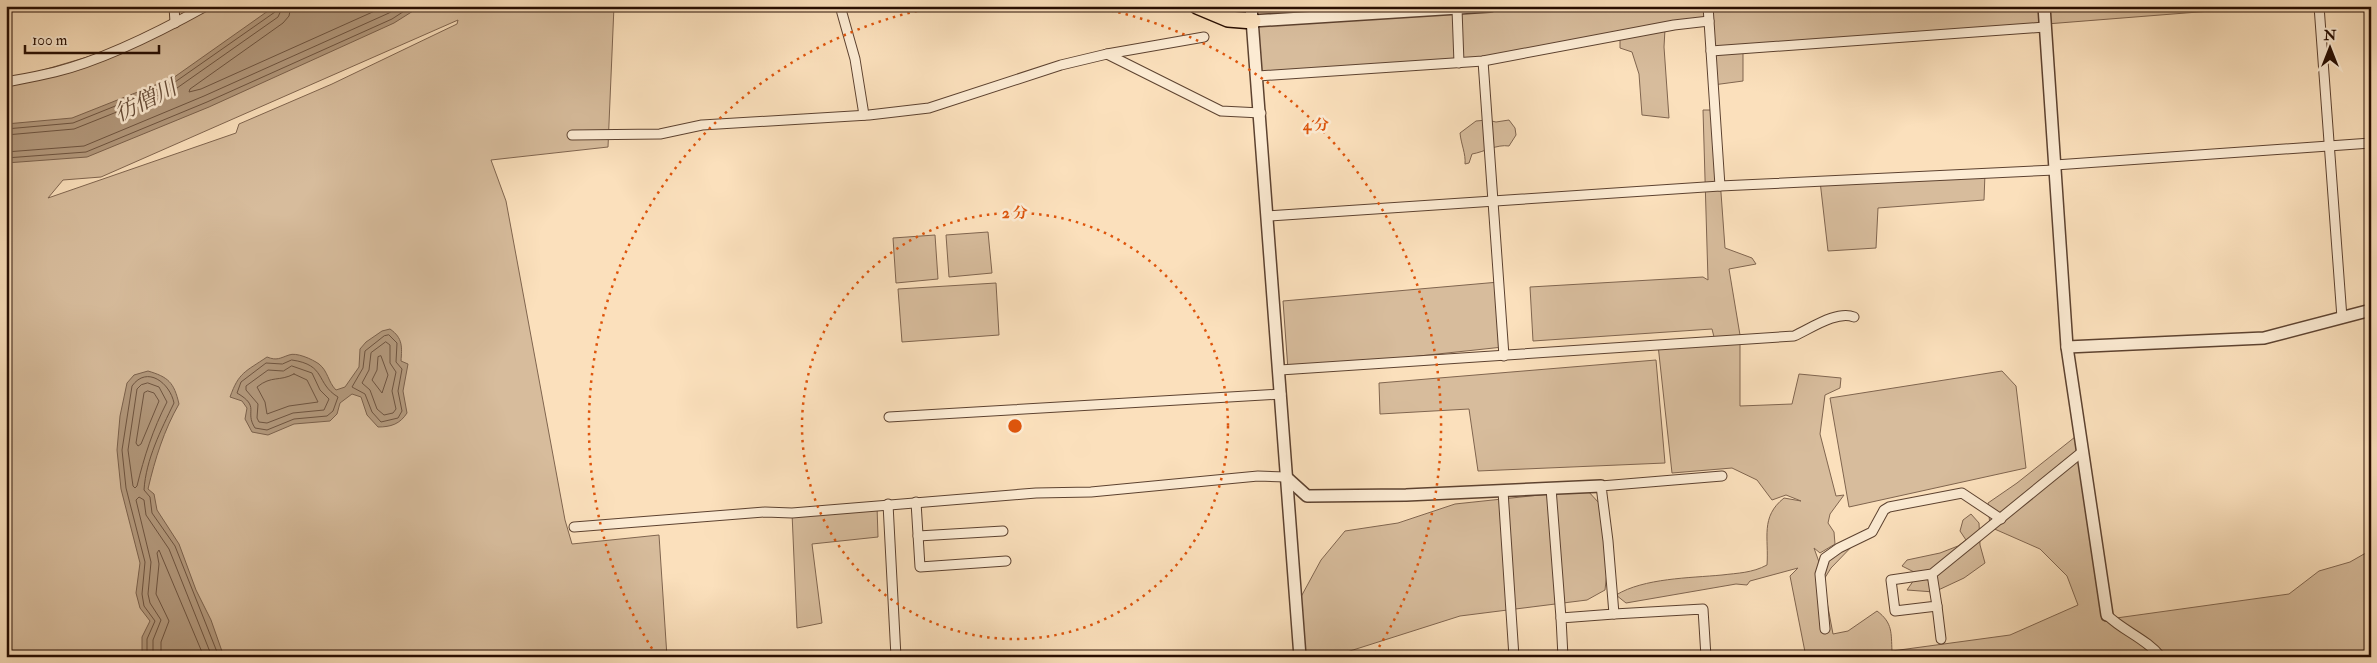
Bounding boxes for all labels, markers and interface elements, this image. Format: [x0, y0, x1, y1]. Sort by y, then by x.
scale bar [25, 22, 159, 54]
north arrow [2304, 22, 2354, 72]
text: N [2323, 27, 2337, 44]
text: 100 m [32, 31, 68, 50]
water label: 彷僧川 [110, 73, 183, 128]
text: 4 分 [1302, 116, 1329, 135]
text: 2 分 [1002, 204, 1028, 223]
centre of rings [1006, 417, 1024, 435]

